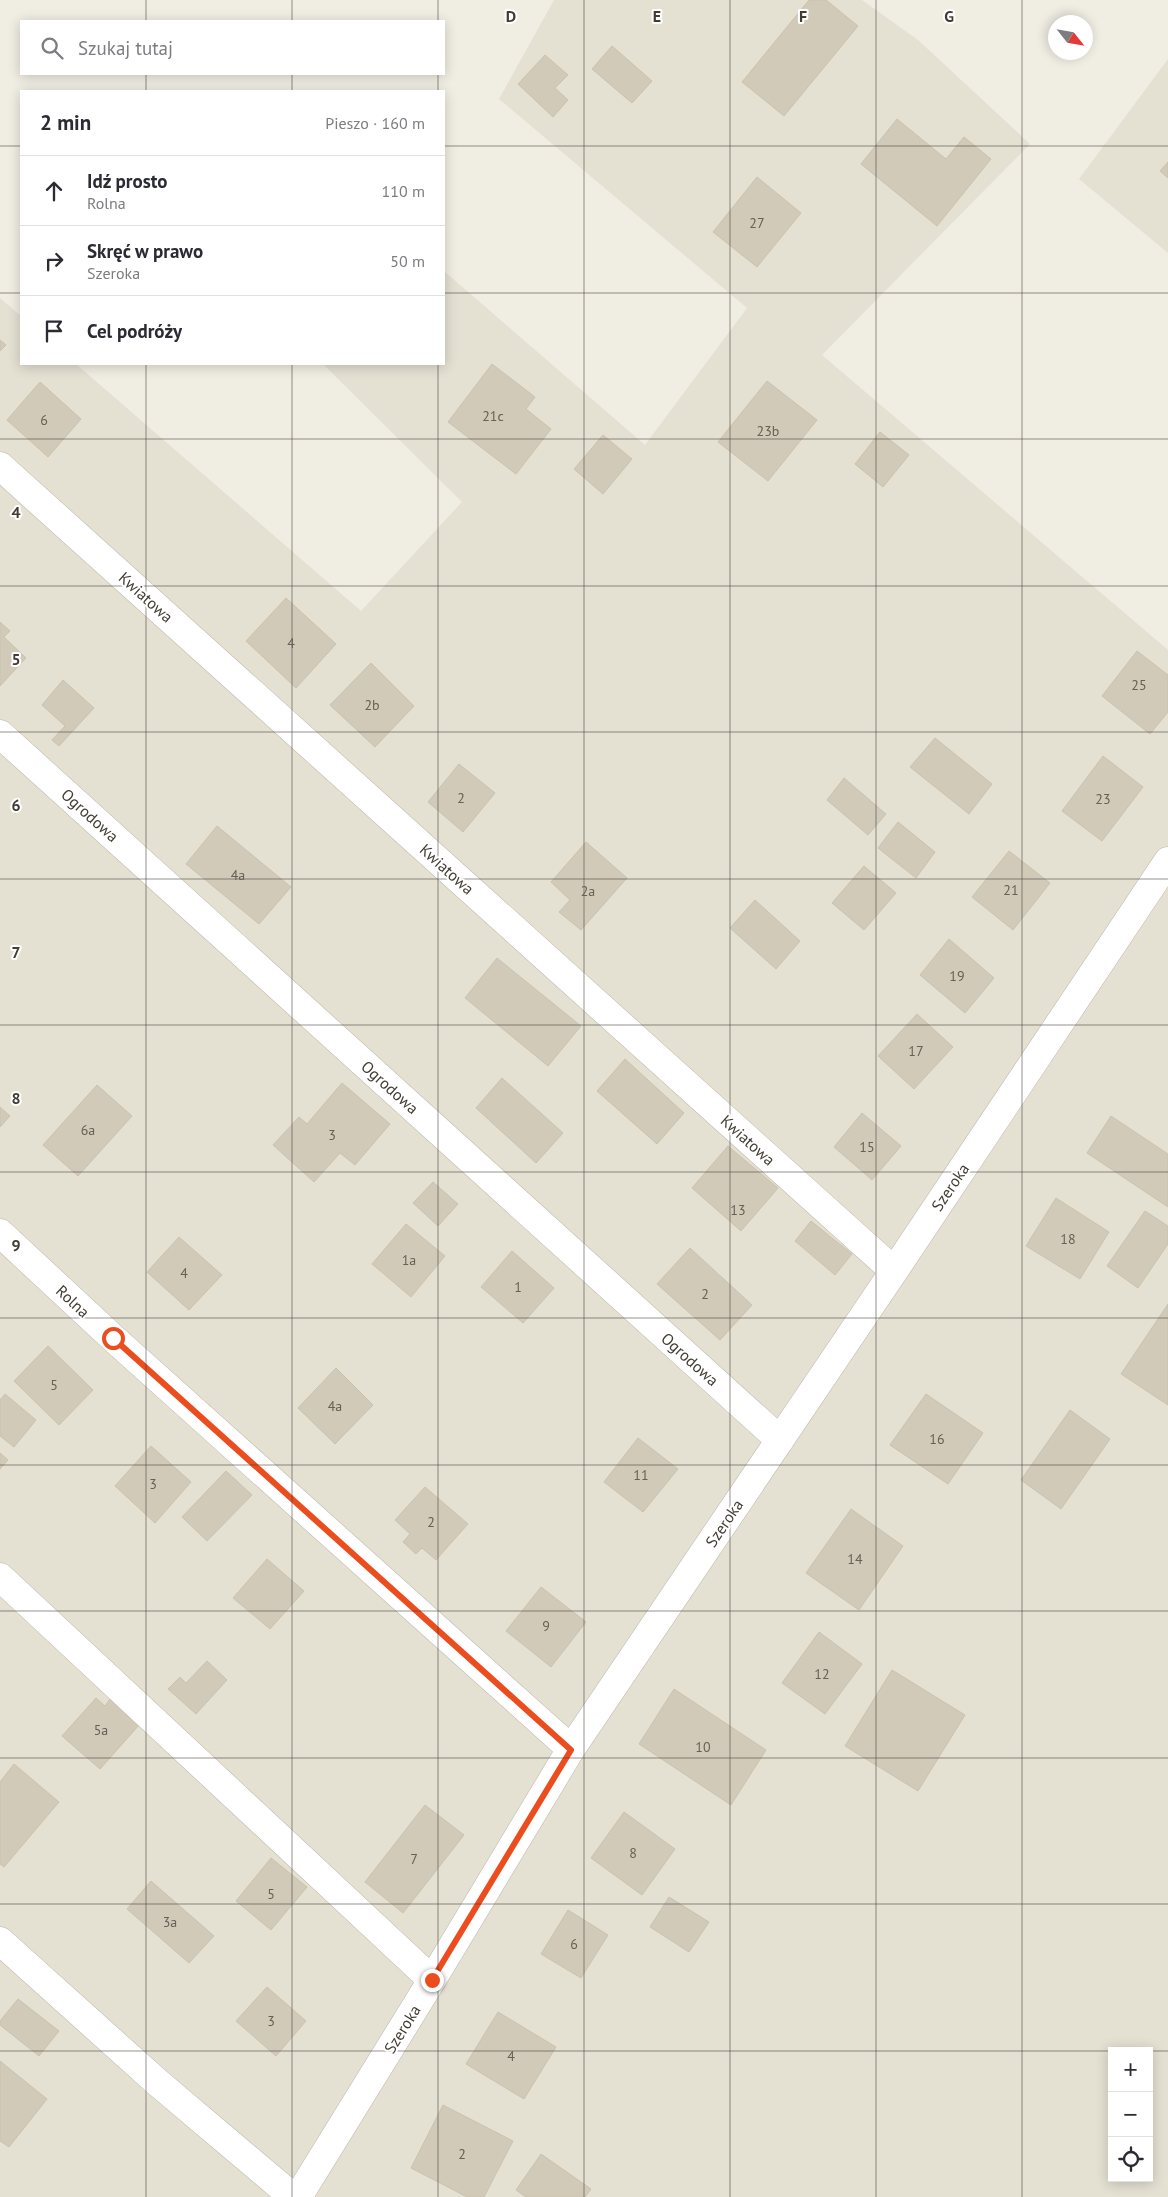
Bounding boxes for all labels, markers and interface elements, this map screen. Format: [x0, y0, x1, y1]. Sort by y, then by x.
text: D [506, 6, 516, 26]
text: E [653, 6, 661, 26]
text: F [799, 6, 807, 26]
text: G [944, 6, 954, 26]
north arrow [1048, 15, 1093, 60]
search box [20, 20, 445, 75]
icon: search [38, 34, 66, 62]
text: Szukaj tutaj [78, 36, 173, 60]
text: 2 min [40, 109, 91, 136]
text: Pieszo · 160 m [325, 113, 425, 133]
text: Idź prosto [87, 169, 167, 193]
icon: ahead [40, 177, 68, 205]
text: 110 m [382, 181, 425, 201]
text: Rolna [87, 193, 126, 213]
house number: 27 [749, 214, 765, 232]
text: Skręć w prawo [87, 239, 203, 263]
icon: right [40, 247, 68, 275]
text: 50 m [390, 251, 425, 271]
text: Szeroka [87, 263, 140, 283]
icon: arrive [40, 317, 68, 345]
text: Cel podróży [87, 319, 182, 343]
house number: 21c [482, 407, 504, 425]
house number: 6 [40, 411, 48, 429]
house number: 23b [757, 422, 779, 440]
text: 4 [11, 502, 21, 522]
street label: Kwiatowa [115, 567, 177, 627]
house number: 4 [287, 634, 295, 652]
text: 5 [11, 649, 21, 669]
house number: 25 [1131, 676, 1147, 694]
house number: 2b [364, 696, 380, 714]
street label: Ogrodowa [57, 784, 123, 846]
house number: 2 [457, 789, 465, 807]
house number: 23 [1095, 790, 1111, 808]
text: 6 [11, 795, 21, 815]
street label: Kwiatowa [416, 839, 478, 899]
house number: 4a [231, 866, 245, 884]
house number: 21 [1003, 881, 1019, 899]
house number: 2a [581, 882, 595, 900]
text: 7 [11, 942, 21, 962]
house number: 19 [949, 967, 965, 985]
house number: 17 [908, 1042, 924, 1060]
street label: Ogrodowa [357, 1056, 423, 1118]
text: 8 [11, 1088, 21, 1108]
street label: Kwiatowa [717, 1110, 779, 1170]
house number: 6a [81, 1121, 95, 1139]
house number: 3 [328, 1126, 336, 1144]
house number: 15 [859, 1138, 875, 1156]
street label: Szeroka [927, 1159, 973, 1215]
house number: 13 [730, 1201, 746, 1219]
house number: 18 [1060, 1230, 1076, 1248]
text: 9 [11, 1235, 21, 1255]
house number: 1a [402, 1251, 416, 1269]
house number: 4 [180, 1264, 188, 1282]
house number: 1 [514, 1278, 522, 1296]
street label: Rolna [52, 1280, 94, 1322]
house number: 2 [701, 1285, 709, 1303]
route start [102, 1327, 125, 1350]
street label: Ogrodowa [657, 1328, 723, 1390]
house number: 5 [50, 1376, 58, 1394]
house number: 4a [328, 1397, 342, 1415]
house number: 16 [929, 1430, 945, 1448]
house number: 11 [633, 1466, 649, 1484]
house number: 3 [149, 1475, 157, 1493]
street label: Szeroka [701, 1495, 747, 1551]
house number: 2 [427, 1513, 435, 1531]
house number: 14 [847, 1550, 863, 1568]
house number: 9 [542, 1617, 550, 1635]
house number: 12 [814, 1665, 830, 1683]
house number: 5a [94, 1721, 108, 1739]
house number: 10 [695, 1738, 711, 1756]
house number: 8 [629, 1844, 637, 1862]
house number: 7 [410, 1850, 418, 1868]
house number: 5 [267, 1885, 275, 1903]
house number: 3a [163, 1913, 177, 1931]
house number: 6 [570, 1935, 578, 1953]
route end [421, 1969, 444, 1992]
street label: Szeroka [379, 2001, 425, 2057]
house number: 3 [267, 2012, 275, 2030]
house number: 4 [507, 2047, 515, 2065]
map controls [1108, 2047, 1153, 2182]
button: + [1108, 2047, 1153, 2092]
button: − [1108, 2092, 1153, 2137]
button: locate [1108, 2137, 1153, 2182]
house number: 2 [458, 2145, 466, 2163]

